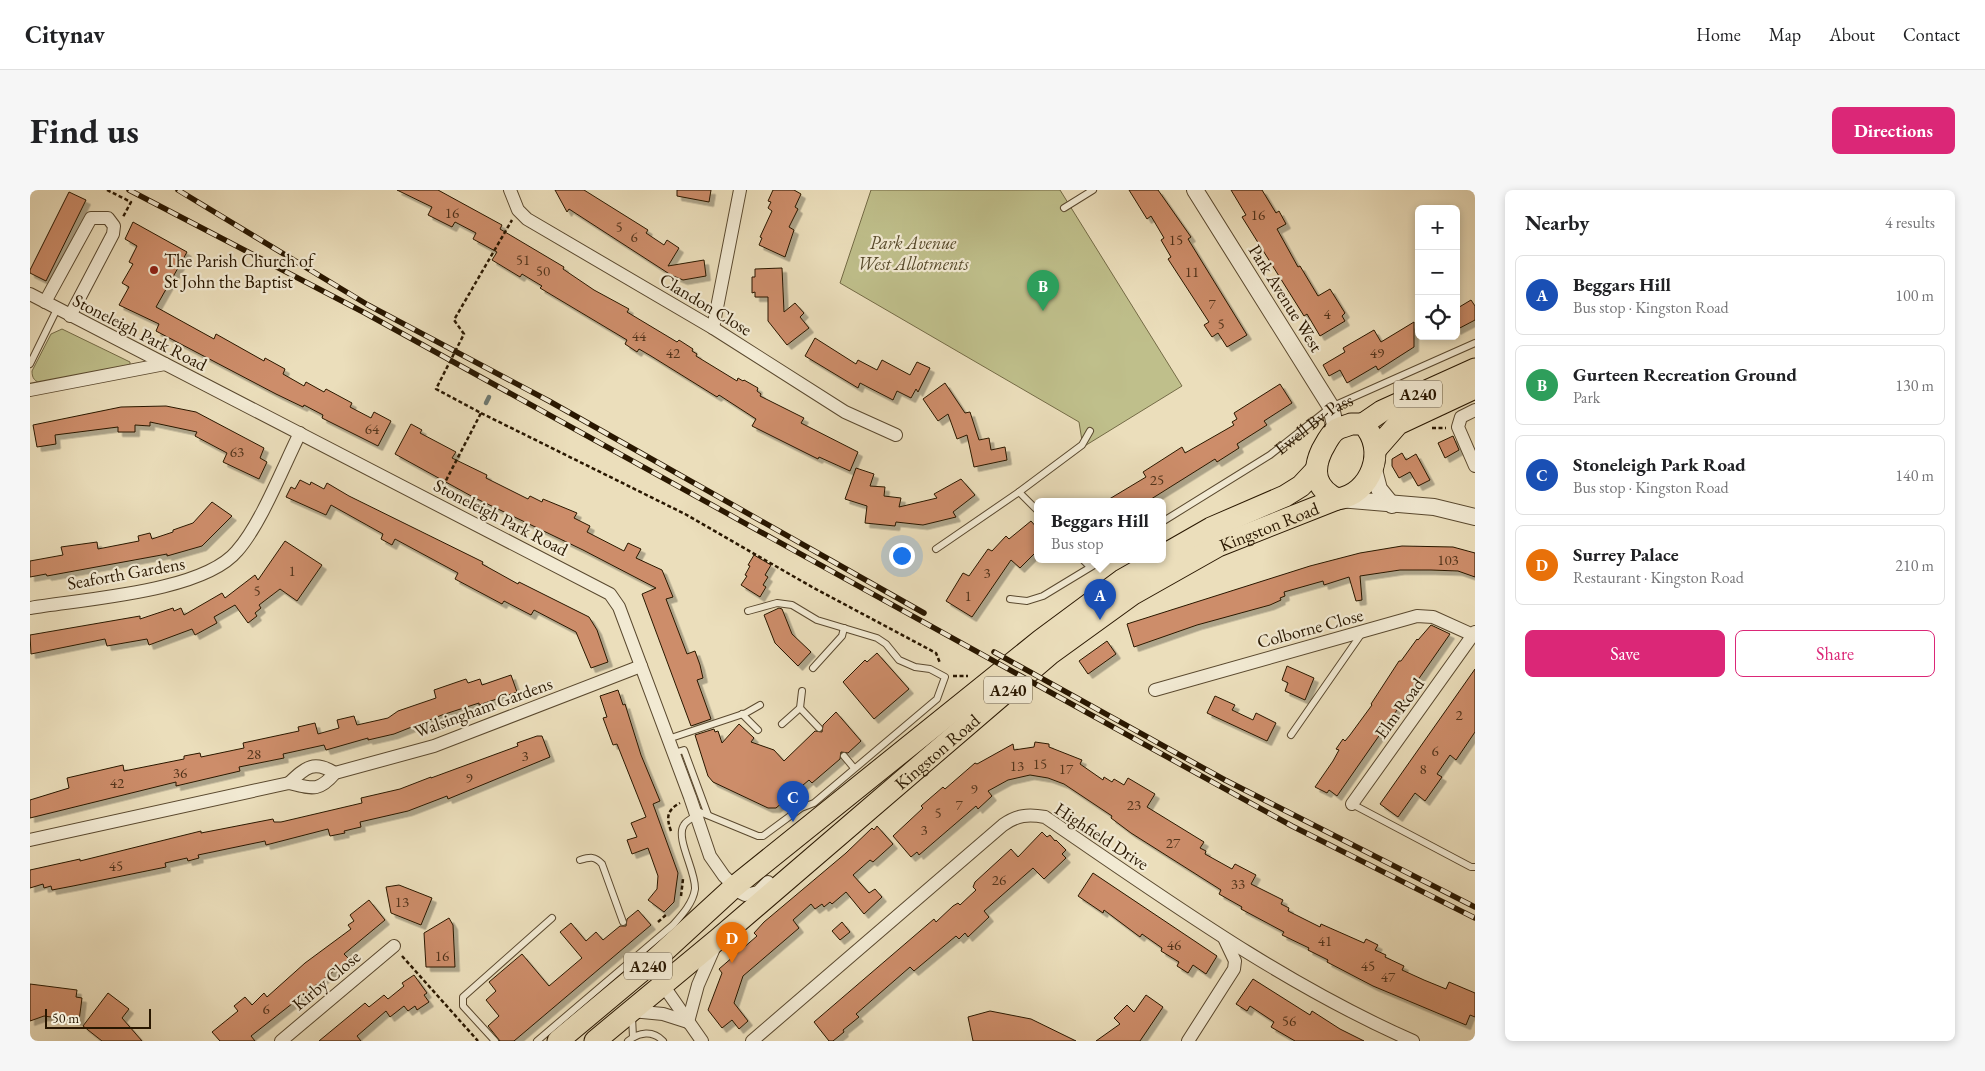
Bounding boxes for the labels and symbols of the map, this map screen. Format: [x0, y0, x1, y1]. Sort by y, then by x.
house number: 16 [445, 203, 459, 222]
house number: 16 [1251, 205, 1265, 224]
house number: 5 [615, 217, 623, 236]
house number: 6 [630, 227, 638, 246]
house number: 15 [1169, 230, 1183, 249]
park label: Park Avenue West Allotments [857, 231, 970, 275]
street label: Park Avenue West [1244, 240, 1328, 356]
place label: The Parish Church of St John the Baptist [164, 249, 316, 293]
house number: 51 [516, 250, 530, 269]
house number: 50 [536, 261, 550, 280]
house number: 11 [1185, 262, 1199, 281]
marker: The Parish Church of St John the Baptist [148, 264, 160, 276]
street label: Clandon Close [656, 267, 756, 341]
pin: B [1027, 270, 1059, 311]
street label: Stoneleigh Park Road [69, 288, 212, 376]
house number: 7 [1208, 294, 1216, 313]
house number: 4 [1323, 304, 1331, 323]
house number: 5 [1217, 314, 1225, 333]
house number: 44 [632, 326, 647, 345]
house number: 42 [666, 343, 681, 362]
house number: 49 [1370, 343, 1384, 362]
road number: A240 [1394, 380, 1442, 408]
street label: Ewell By-Pass [1269, 387, 1356, 459]
house number: 64 [365, 419, 380, 438]
house number: 63 [230, 442, 244, 461]
house number: 25 [1150, 470, 1164, 489]
street label: Stoneleigh Park Road [430, 473, 573, 561]
street label: Kingston Road [1216, 496, 1323, 556]
your location [889, 543, 915, 569]
house number: 103 [1437, 550, 1459, 569]
street label: Seaforth Gardens [65, 551, 187, 595]
house number: 1 [288, 561, 296, 580]
house number: 3 [983, 563, 991, 582]
pin: A [1084, 579, 1116, 620]
house number: 5 [253, 581, 261, 600]
house number: 1 [964, 586, 972, 605]
street label: Colborne Close [1254, 603, 1366, 653]
street label: Walsingham Gardens [411, 671, 555, 743]
street label: Elm Road [1369, 672, 1429, 743]
road number: A240 [984, 676, 1032, 704]
house number: 2 [1455, 705, 1463, 724]
street label: Kingston Road [889, 708, 985, 794]
house number: 6 [1431, 741, 1439, 760]
house number: 28 [247, 744, 261, 763]
house number: 3 [521, 746, 529, 765]
house number: 15 [1033, 754, 1047, 773]
house number: 13 [1010, 756, 1024, 775]
house number: 17 [1059, 759, 1074, 778]
house number: 8 [1419, 759, 1427, 778]
house number: 36 [173, 763, 187, 782]
house number: 9 [465, 768, 473, 787]
house number: 42 [110, 773, 125, 792]
house number: 9 [970, 779, 978, 798]
pin: C [777, 781, 809, 822]
house number: 7 [955, 795, 963, 814]
house number: 23 [1127, 795, 1141, 814]
street label: Highfield Drive [1050, 797, 1154, 875]
house number: 5 [934, 803, 942, 822]
house number: 3 [920, 820, 928, 839]
house number: 27 [1166, 833, 1181, 852]
house number: 45 [109, 856, 123, 875]
house number: 26 [992, 870, 1006, 889]
house number: 33 [1231, 874, 1245, 893]
house number: 13 [395, 892, 409, 911]
pin: D [716, 922, 748, 963]
house number: 41 [1318, 931, 1332, 950]
house number: 46 [1167, 935, 1181, 954]
street label: Kirby Close [287, 945, 365, 1015]
house number: 16 [435, 946, 449, 965]
road number: A240 [624, 952, 672, 979]
house number: 45 [1361, 956, 1375, 975]
house number: 47 [1381, 967, 1396, 986]
house number: 6 [262, 999, 270, 1018]
scale bar [45, 1006, 151, 1029]
house number: 56 [1282, 1011, 1296, 1030]

